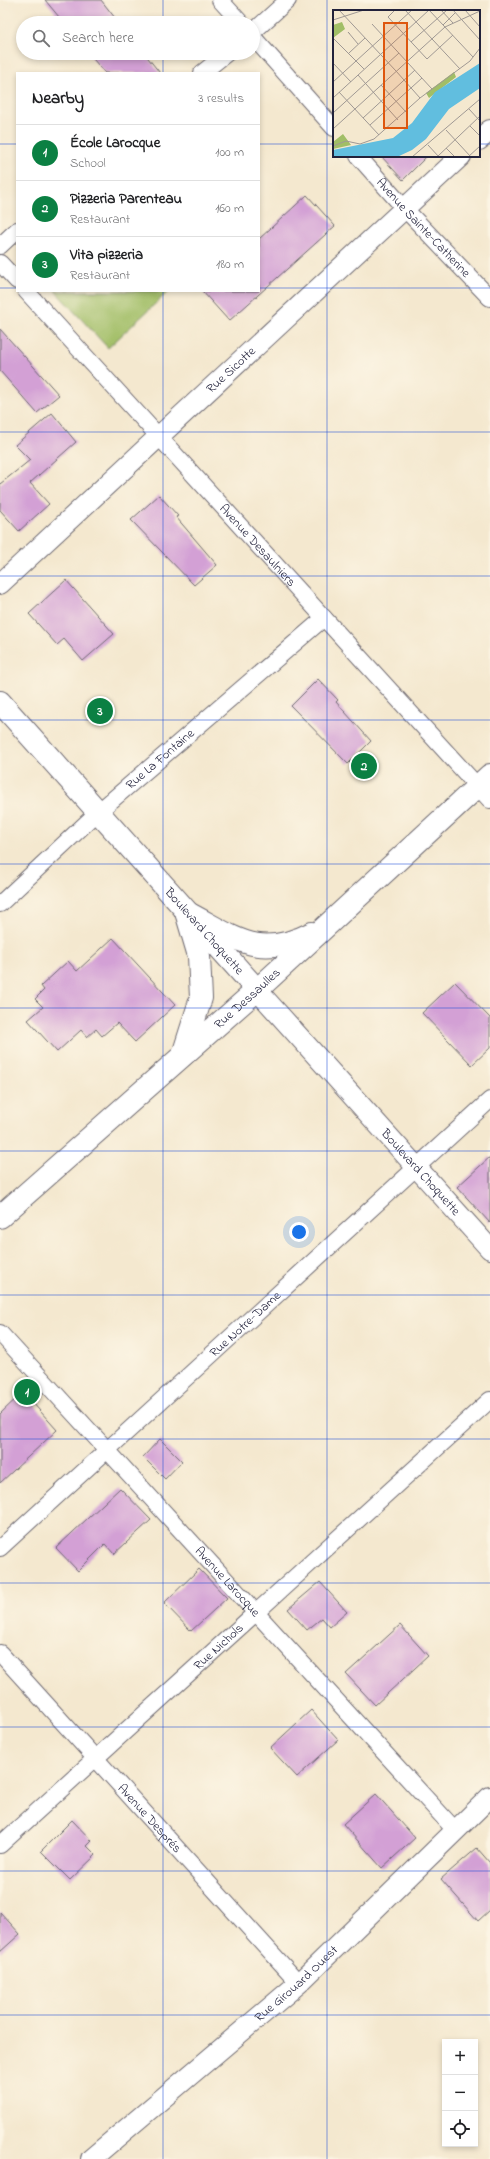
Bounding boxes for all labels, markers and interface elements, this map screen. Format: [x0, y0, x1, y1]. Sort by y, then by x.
inset map [333, 10, 480, 157]
search box [16, 16, 260, 60]
icon: search [30, 27, 52, 49]
text: Search here [62, 27, 134, 49]
text: Nearby [32, 86, 84, 111]
text: 3 results [198, 89, 244, 108]
text: École Larocque [70, 132, 160, 154]
text: 1 [43, 143, 47, 162]
text: 100 m [215, 143, 244, 162]
text: School [70, 154, 106, 173]
street label: Avenue Sainte-Catherine [372, 173, 475, 282]
text: Pizzeria Parenteau [70, 188, 182, 210]
text: 2 [42, 199, 48, 218]
text: 160 m [215, 199, 244, 218]
text: Restaurant [70, 210, 130, 229]
text: Vita pizzeria [70, 244, 143, 266]
text: 3 [42, 255, 48, 274]
text: 180 m [216, 255, 244, 274]
text: Restaurant [70, 266, 130, 285]
street label: Rue Sicotte [202, 342, 260, 398]
street label: Avenue Desaulniers [215, 500, 301, 591]
pin: 3 [87, 696, 113, 726]
street label: Rue La Fontaine [121, 724, 199, 794]
pin: 2 [351, 751, 377, 781]
street label: Boulevard Choquette [160, 883, 249, 979]
street label: Rue Dessaulles [210, 963, 285, 1033]
street label: Boulevard Choquette [376, 1124, 465, 1220]
your location [289, 1222, 309, 1242]
street label: Rue Notre-Dame [205, 1286, 285, 1362]
pin: 1 [14, 1377, 40, 1407]
street label: Avenue Larocque [190, 1542, 265, 1621]
street label: Rue Nichols [189, 1619, 248, 1675]
street label: Avenue Després [113, 1779, 186, 1857]
street label: Rue Girouard Ouest [250, 1940, 343, 2026]
map controls [442, 2039, 478, 2147]
button: + [442, 2039, 478, 2075]
button: − [442, 2075, 478, 2111]
button: locate [442, 2111, 478, 2147]

